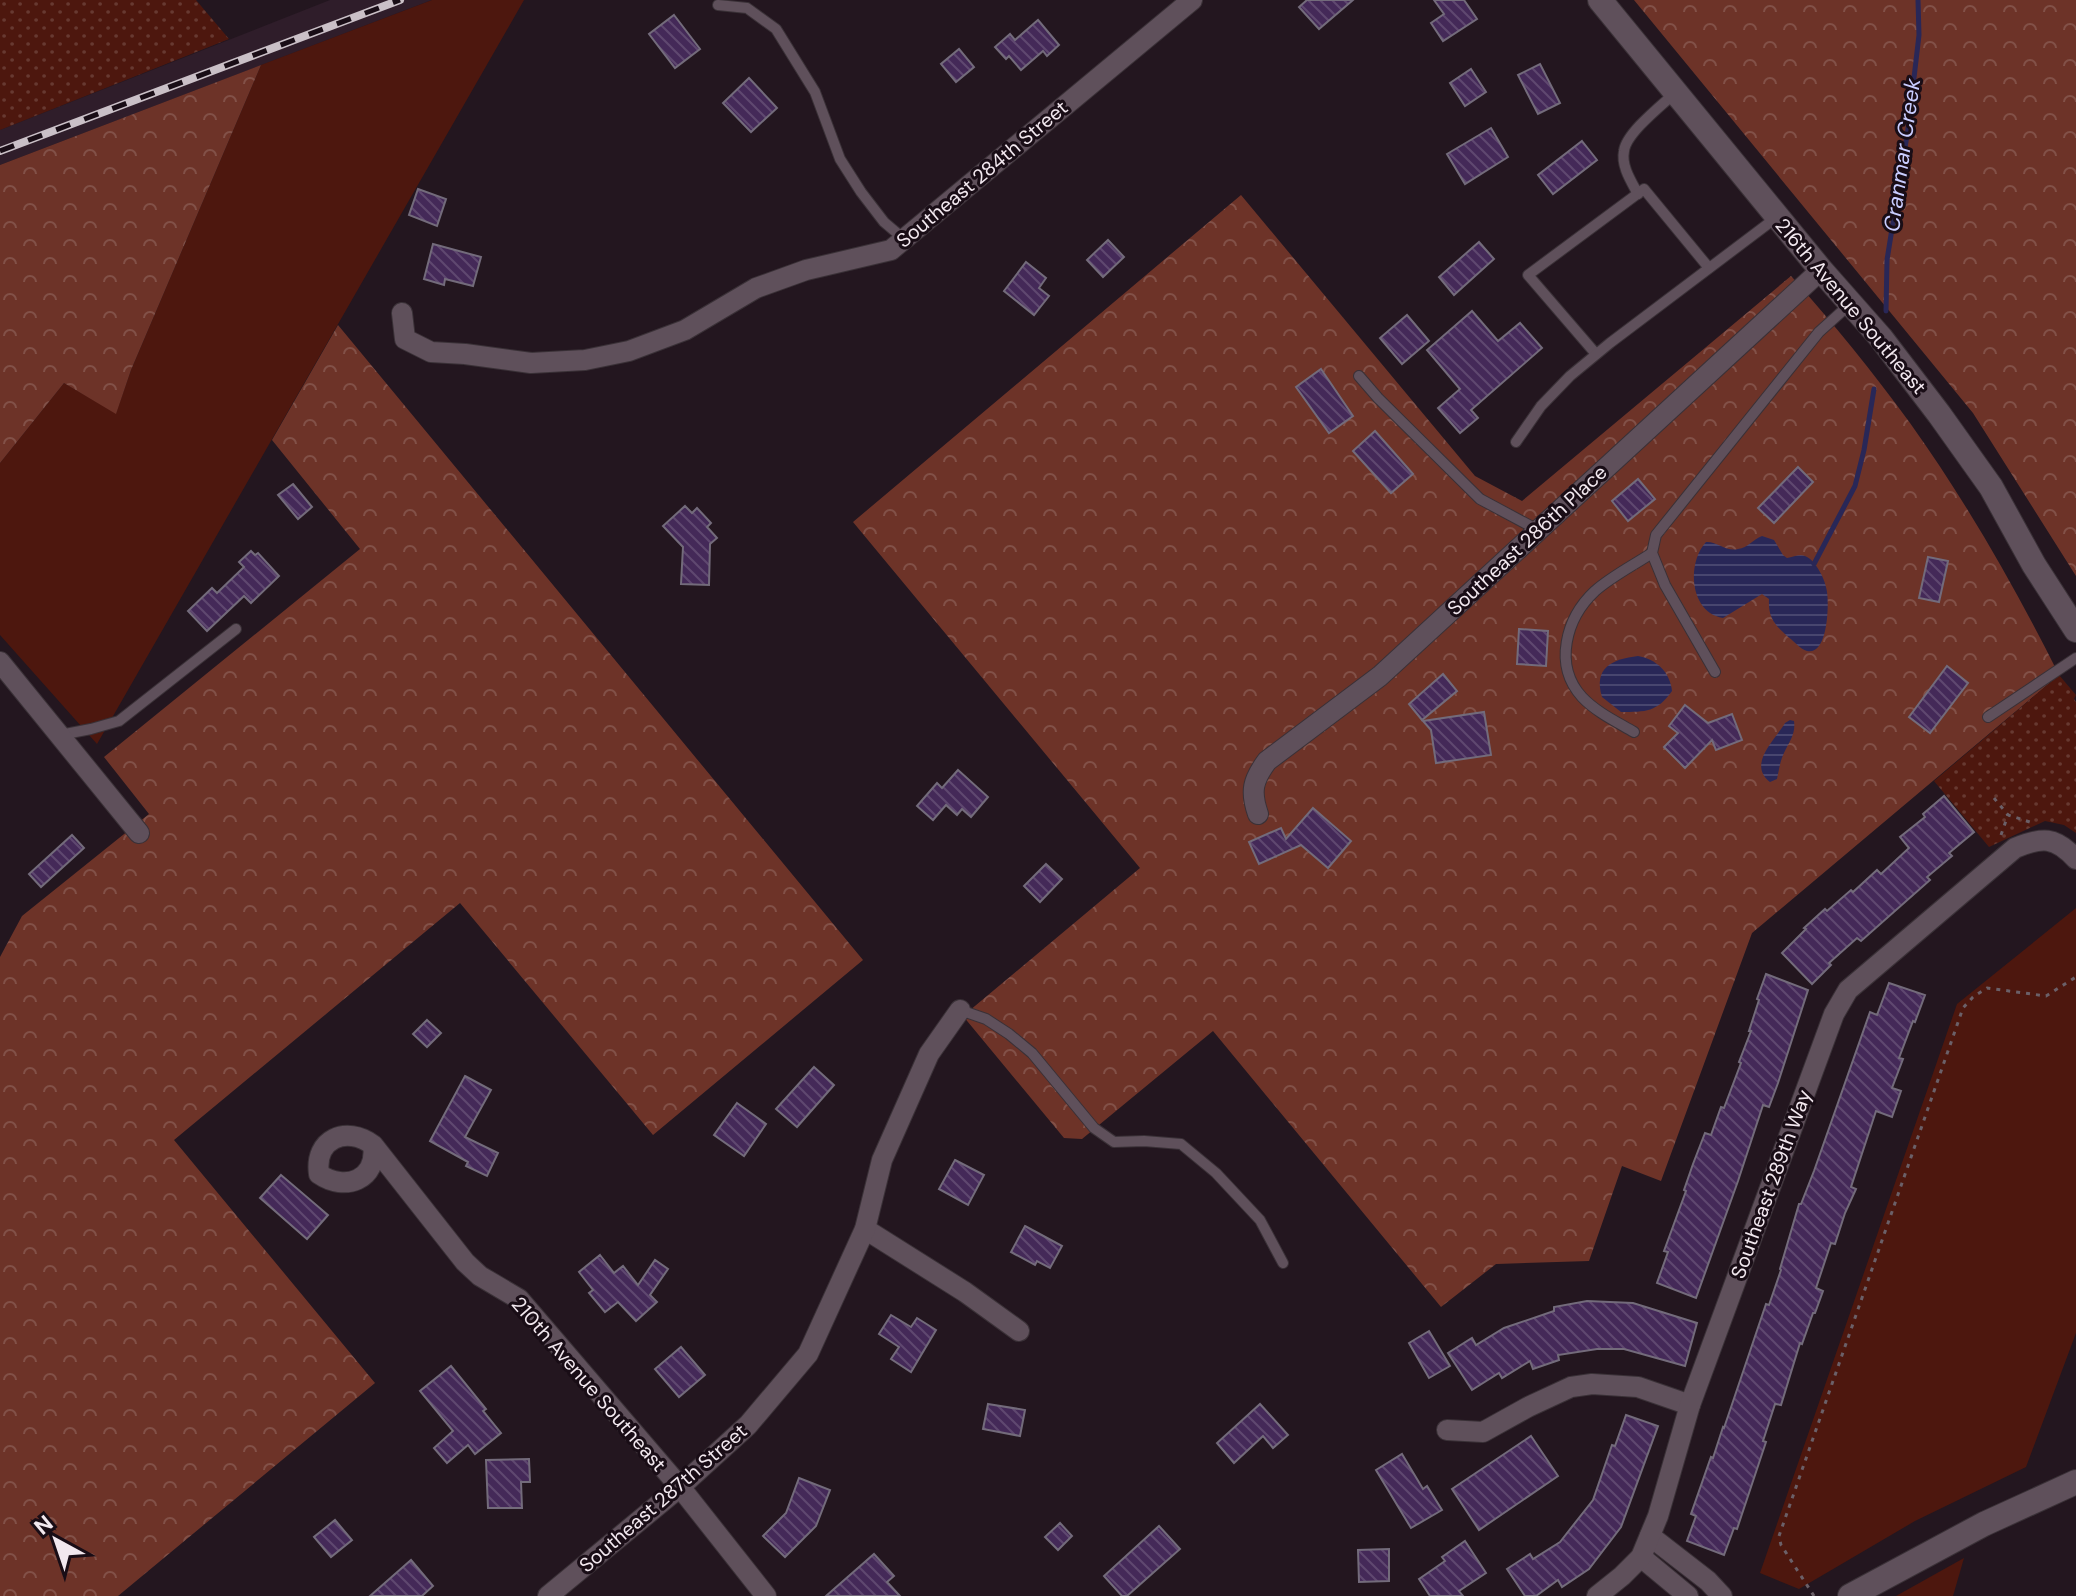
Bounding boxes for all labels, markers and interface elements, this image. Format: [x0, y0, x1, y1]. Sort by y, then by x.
water label: Cranmar Creek [1877, 76, 1927, 234]
street label: Southeast 284th Street [891, 94, 1073, 253]
street label: 216th Avenue Southeast [1770, 213, 1932, 400]
street label: Southeast 286th Place [1442, 459, 1612, 621]
street label: Southeast 289th Way [1725, 1086, 1817, 1282]
street label: 210th Avenue Southeast [506, 1291, 672, 1477]
street label: Southeast 287th Street [574, 1418, 752, 1578]
north arrow [16, 1500, 96, 1580]
text: N [28, 1509, 59, 1541]

